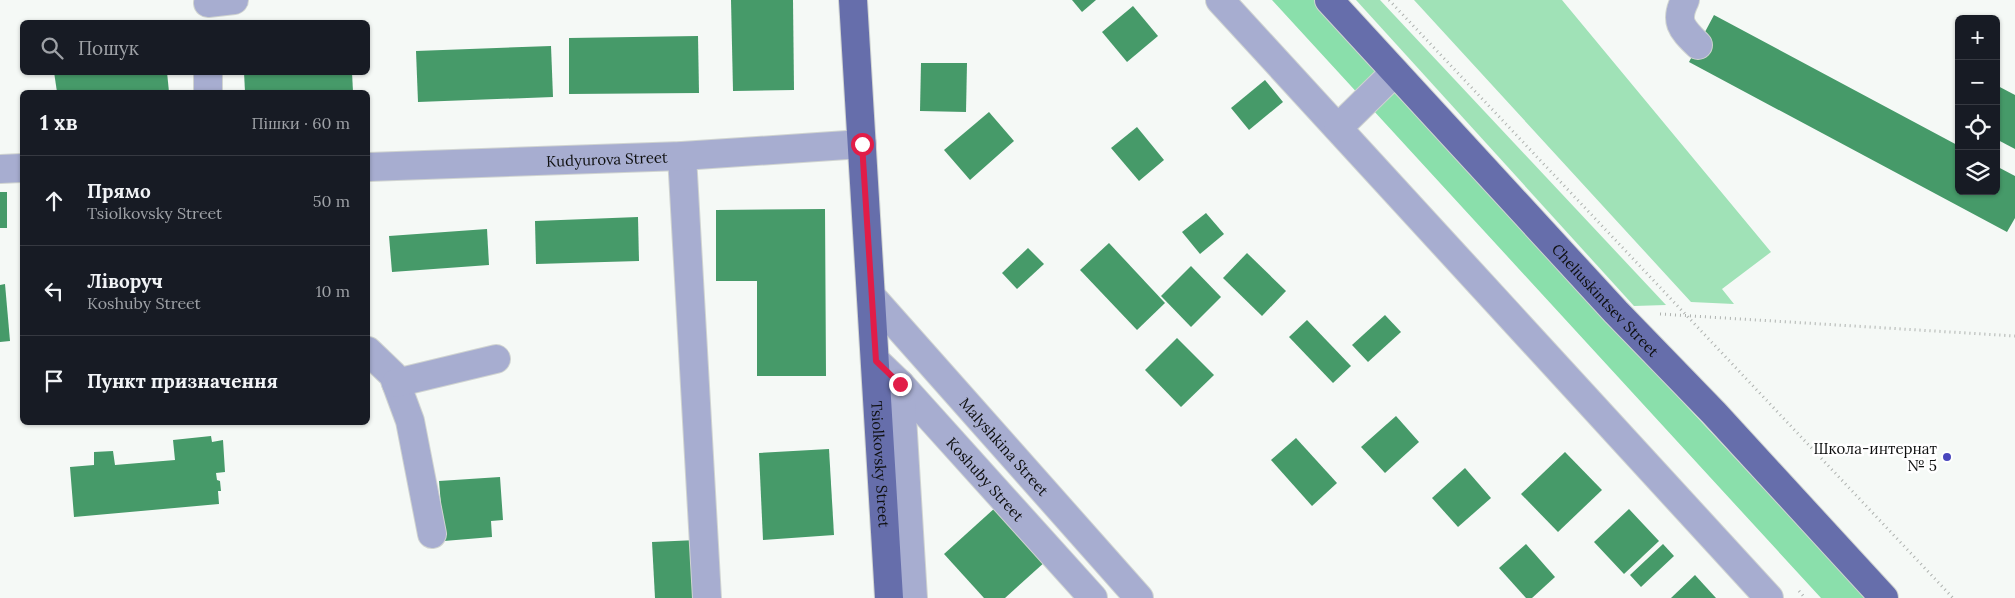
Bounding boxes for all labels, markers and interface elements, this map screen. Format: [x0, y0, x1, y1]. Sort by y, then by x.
map controls [1955, 15, 2000, 195]
button: + [1955, 15, 2000, 60]
search box [20, 20, 370, 75]
icon: search [38, 34, 66, 62]
text: Пошук [78, 36, 139, 60]
button: − [1955, 60, 2000, 105]
button: locate [1955, 105, 2000, 150]
text: 1 хв [40, 109, 78, 136]
text: Пішки · 60 m [251, 113, 350, 133]
route start [851, 133, 874, 156]
street label: Kudyurova Street [546, 147, 668, 170]
button: layers [1955, 150, 2000, 195]
text: Прямо [87, 179, 151, 203]
icon: ahead [40, 187, 68, 215]
text: 50 m [313, 191, 350, 211]
text: Tsiolkovsky Street [87, 203, 222, 223]
street label: Cheliuskintsev Street [1548, 239, 1663, 360]
text: Ліворуч [87, 269, 163, 293]
icon: left [40, 277, 68, 305]
text: 10 m [316, 281, 350, 301]
text: Koshuby Street [87, 293, 201, 313]
icon: arrive [40, 367, 68, 395]
text: Пункт призначення [87, 369, 278, 393]
route end [889, 373, 912, 396]
street label: Malyshkina Street [956, 393, 1053, 500]
street label: Tsiolkovsky Street [868, 400, 894, 528]
street label: Koshuby Street [943, 433, 1029, 525]
place label: Школа-интернат № 5 [1814, 439, 1938, 475]
marker: Школа-интернат № 5 [1941, 451, 1953, 463]

